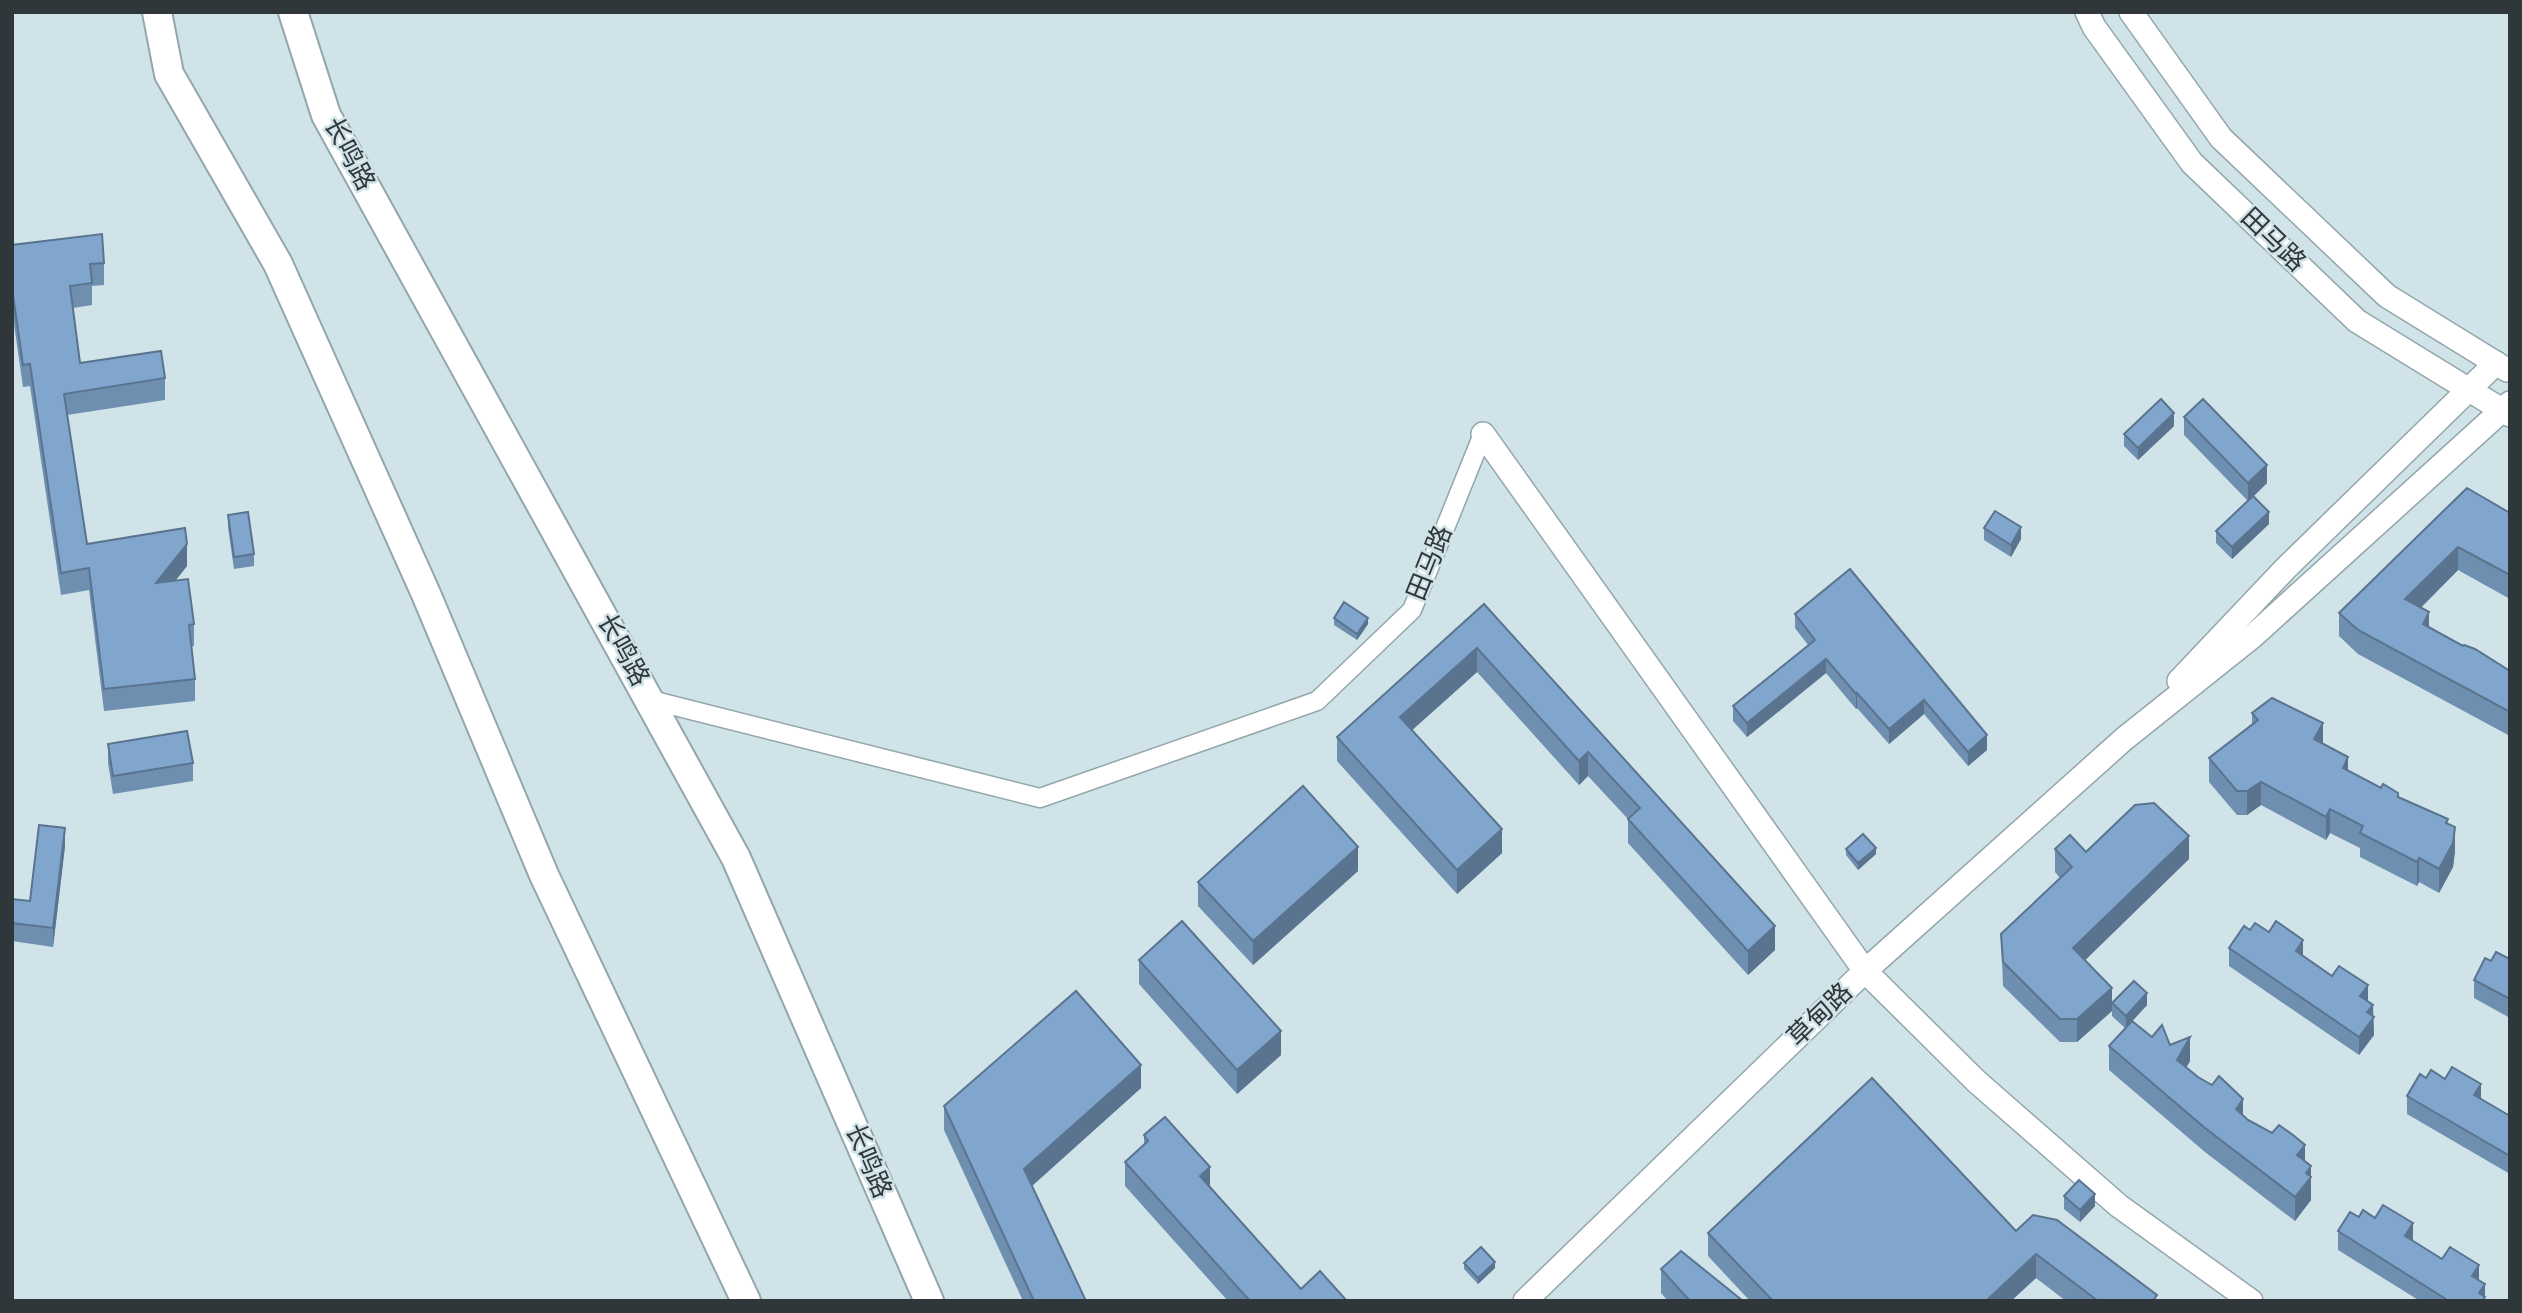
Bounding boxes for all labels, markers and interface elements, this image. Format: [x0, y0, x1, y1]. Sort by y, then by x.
street label: 长鸣路 [319, 113, 381, 195]
street label: 田马路 [2236, 203, 2311, 276]
street label: 田马路 [1402, 522, 1457, 604]
street label: 长鸣路 [593, 609, 655, 690]
street label: 草甸路 [1782, 978, 1857, 1051]
street label: 长鸣路 [841, 1119, 897, 1202]

